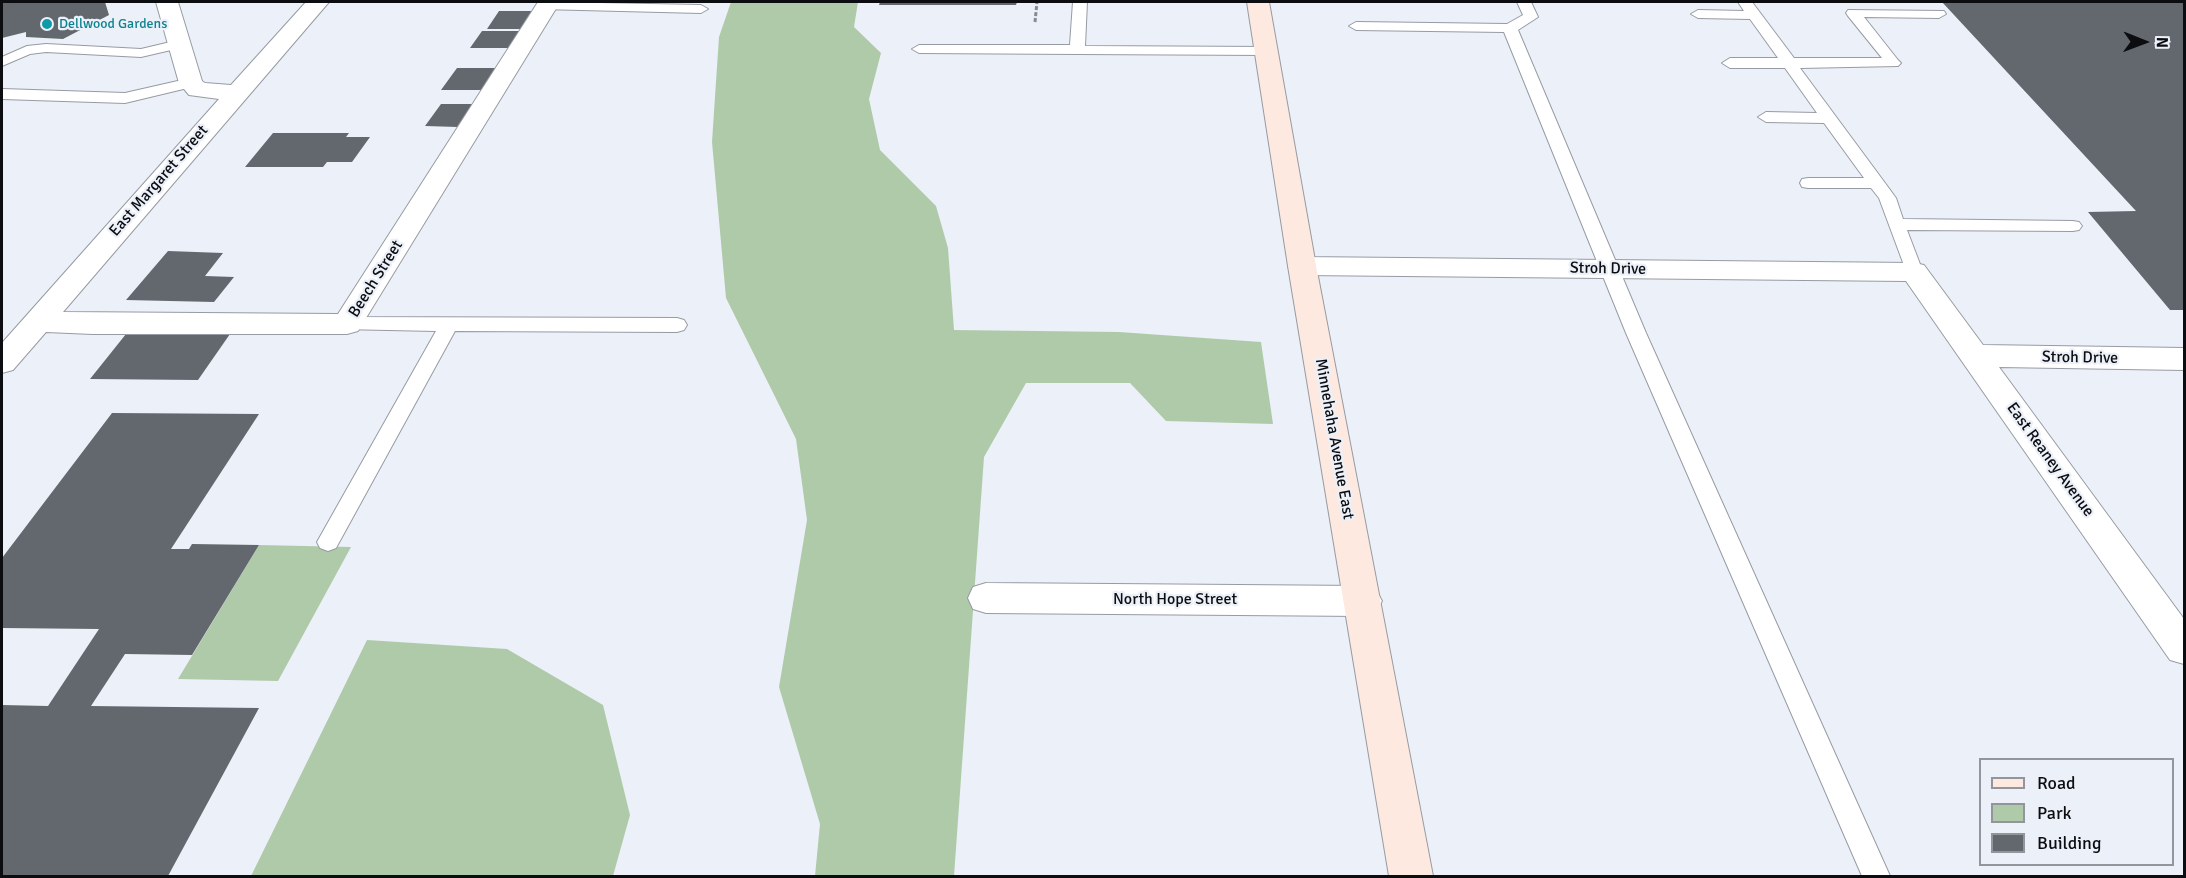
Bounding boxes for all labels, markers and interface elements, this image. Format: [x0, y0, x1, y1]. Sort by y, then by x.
north arrow [2114, 12, 2174, 72]
place label: Dellwood Gardens [59, 16, 167, 32]
marker: Dellwood Gardens [40, 17, 54, 31]
text: N [2152, 37, 2172, 48]
street label: East Margaret Street [106, 122, 212, 240]
street label: Beech Street [345, 237, 407, 321]
street label: Stroh Drive [1570, 259, 1646, 279]
street label: Stroh Drive [2042, 348, 2118, 368]
street label: Minnehaha Avenue East [1310, 357, 1358, 521]
street label: East Reaney Avenue [2002, 399, 2098, 521]
street label: North Hope Street [1113, 590, 1237, 610]
legend [1979, 758, 2174, 866]
text: Road [2037, 772, 2076, 794]
text: Park [2037, 802, 2072, 824]
text: Building [2037, 832, 2101, 854]

